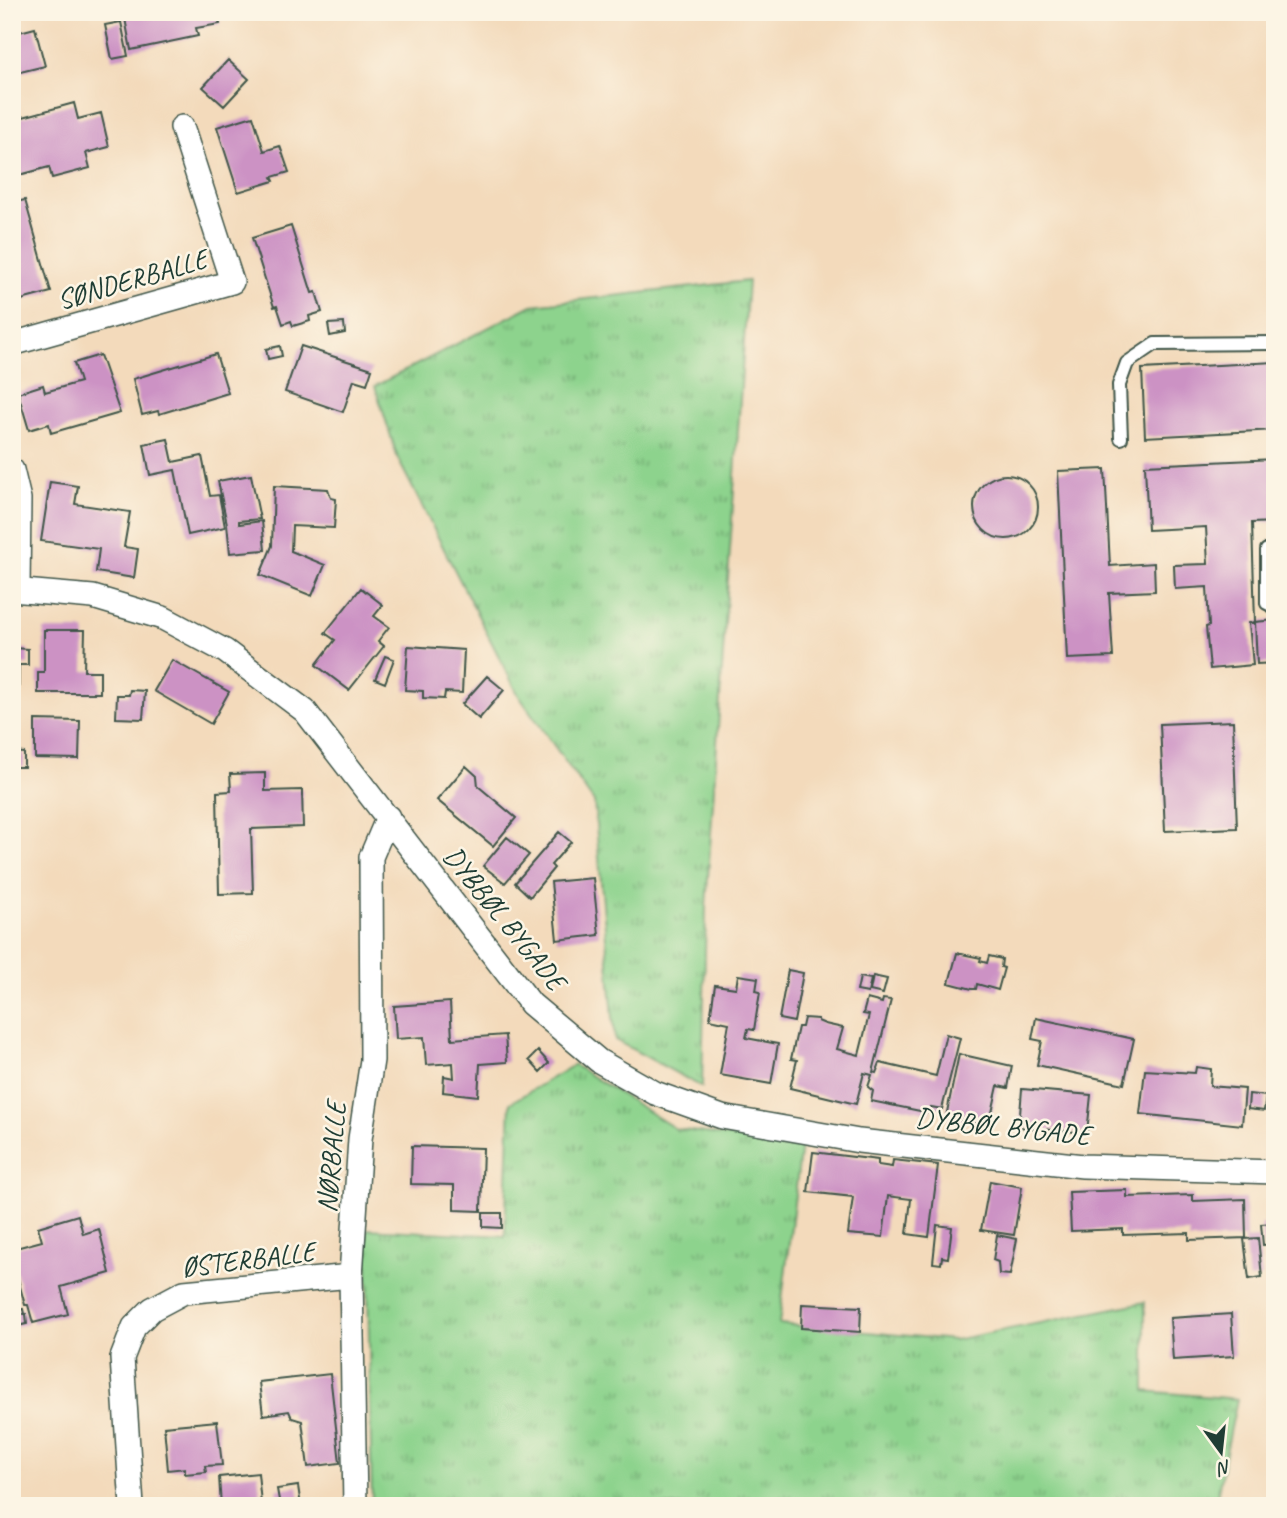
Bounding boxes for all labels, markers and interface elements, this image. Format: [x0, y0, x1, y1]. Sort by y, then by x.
street label: SØNDERBALLE [53, 240, 214, 317]
street label: DYBBØL BYGADE [436, 839, 576, 1000]
street label: NØRBALLE [309, 1096, 354, 1214]
street label: DYBBØL BYGADE [914, 1099, 1096, 1153]
street label: ØSTERBALLE [179, 1233, 320, 1285]
north arrow [1186, 1416, 1256, 1486]
text: N [1213, 1454, 1234, 1481]

